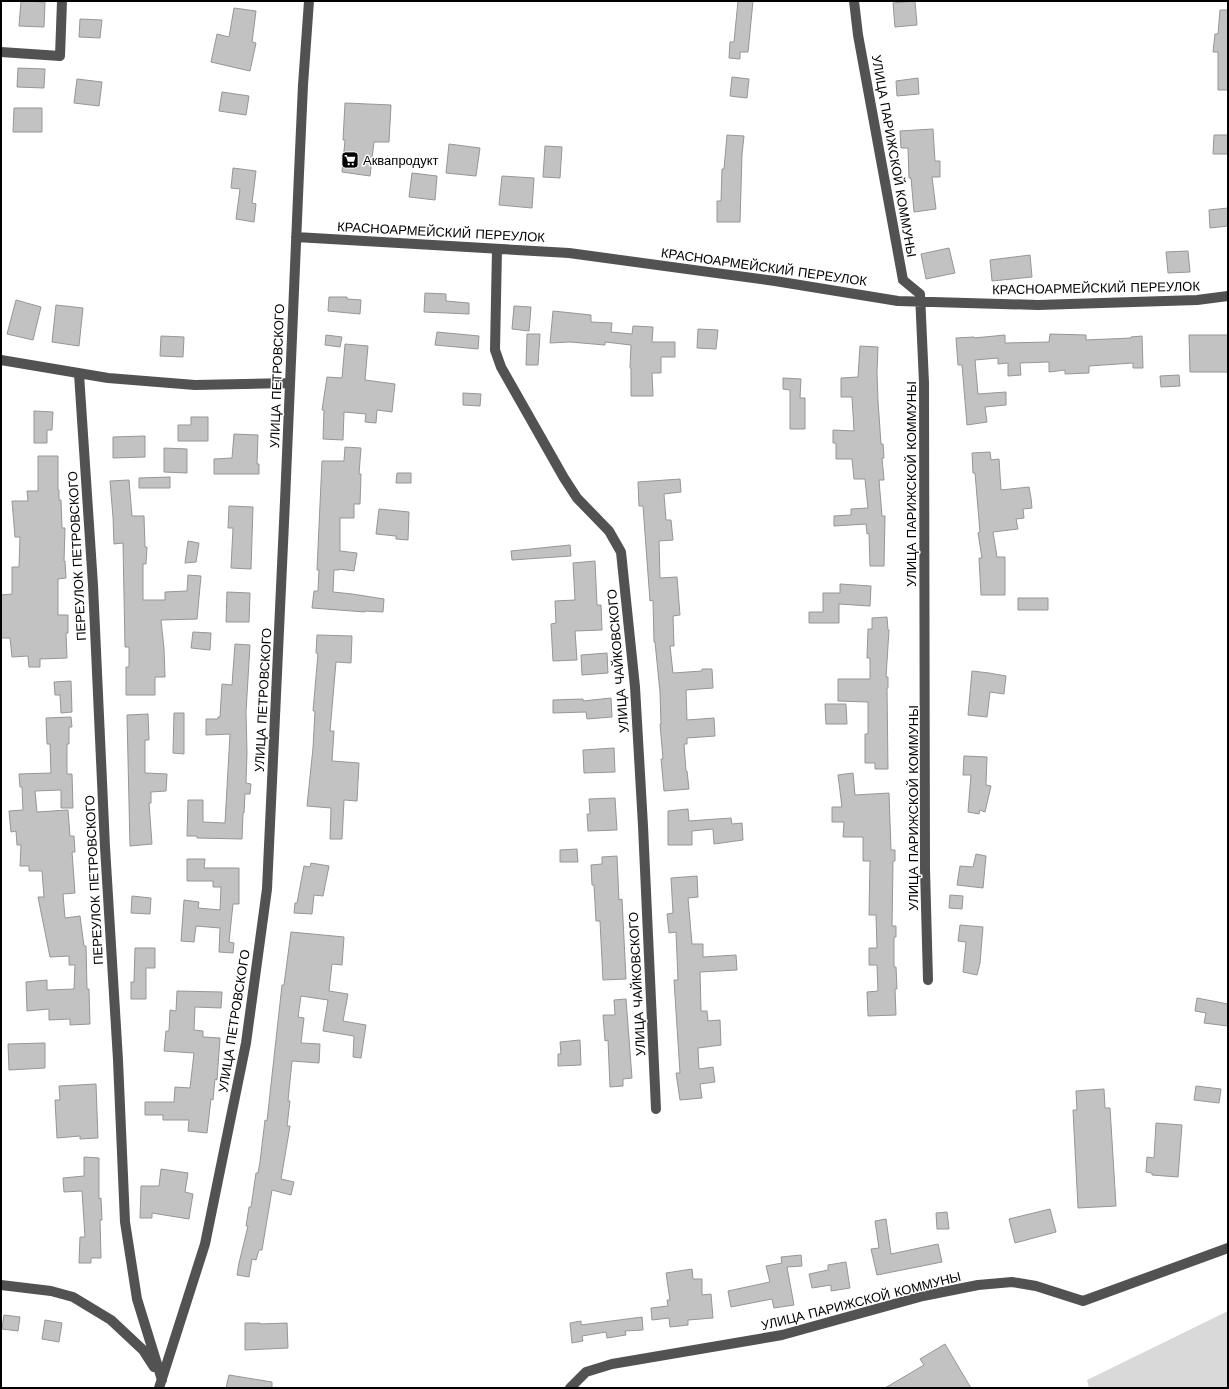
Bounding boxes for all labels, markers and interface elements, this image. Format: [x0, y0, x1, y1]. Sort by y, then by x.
street label: УЛИЦА ПАРИЖСКОЙ КОММУНЫ [869, 54, 919, 258]
supermarket icon: Аквапродукт [340, 150, 360, 170]
place label: Аквапродукт [363, 153, 438, 168]
street label: КРАСНОАРМЕЙСКИЙ ПЕРЕУЛОК [337, 219, 546, 245]
street label: КРАСНОАРМЕЙСКИЙ ПЕРЕУЛОК [660, 245, 868, 289]
street label: КРАСНОАРМЕЙСКИЙ ПЕРЕУЛОК [992, 279, 1200, 297]
street label: УЛИЦА ПЕТРОВСКОГО [267, 304, 287, 448]
street label: УЛИЦА ПАРИЖСКОЙ КОММУНЫ [904, 381, 919, 587]
street label: ПЕРЕУЛОК ПЕТРОВСКОГО [65, 471, 89, 641]
street label: УЛИЦА ЧАЙКОВСКОГО [604, 589, 632, 733]
street label: УЛИЦА ПЕТРОВСКОГО [252, 627, 274, 773]
street label: УЛИЦА ПАРИЖСКОЙ КОММУНЫ [906, 705, 921, 911]
street label: ПЕРЕУЛОК ПЕТРОВСКОГО [82, 795, 106, 965]
street label: УЛИЦА ЧАЙКОВСКОГО [626, 912, 648, 1056]
street label: УЛИЦА ПЕТРОВСКОГО [215, 948, 253, 1094]
street label: УЛИЦА ПАРИЖСКОЙ КОММУНЫ [760, 1269, 962, 1333]

